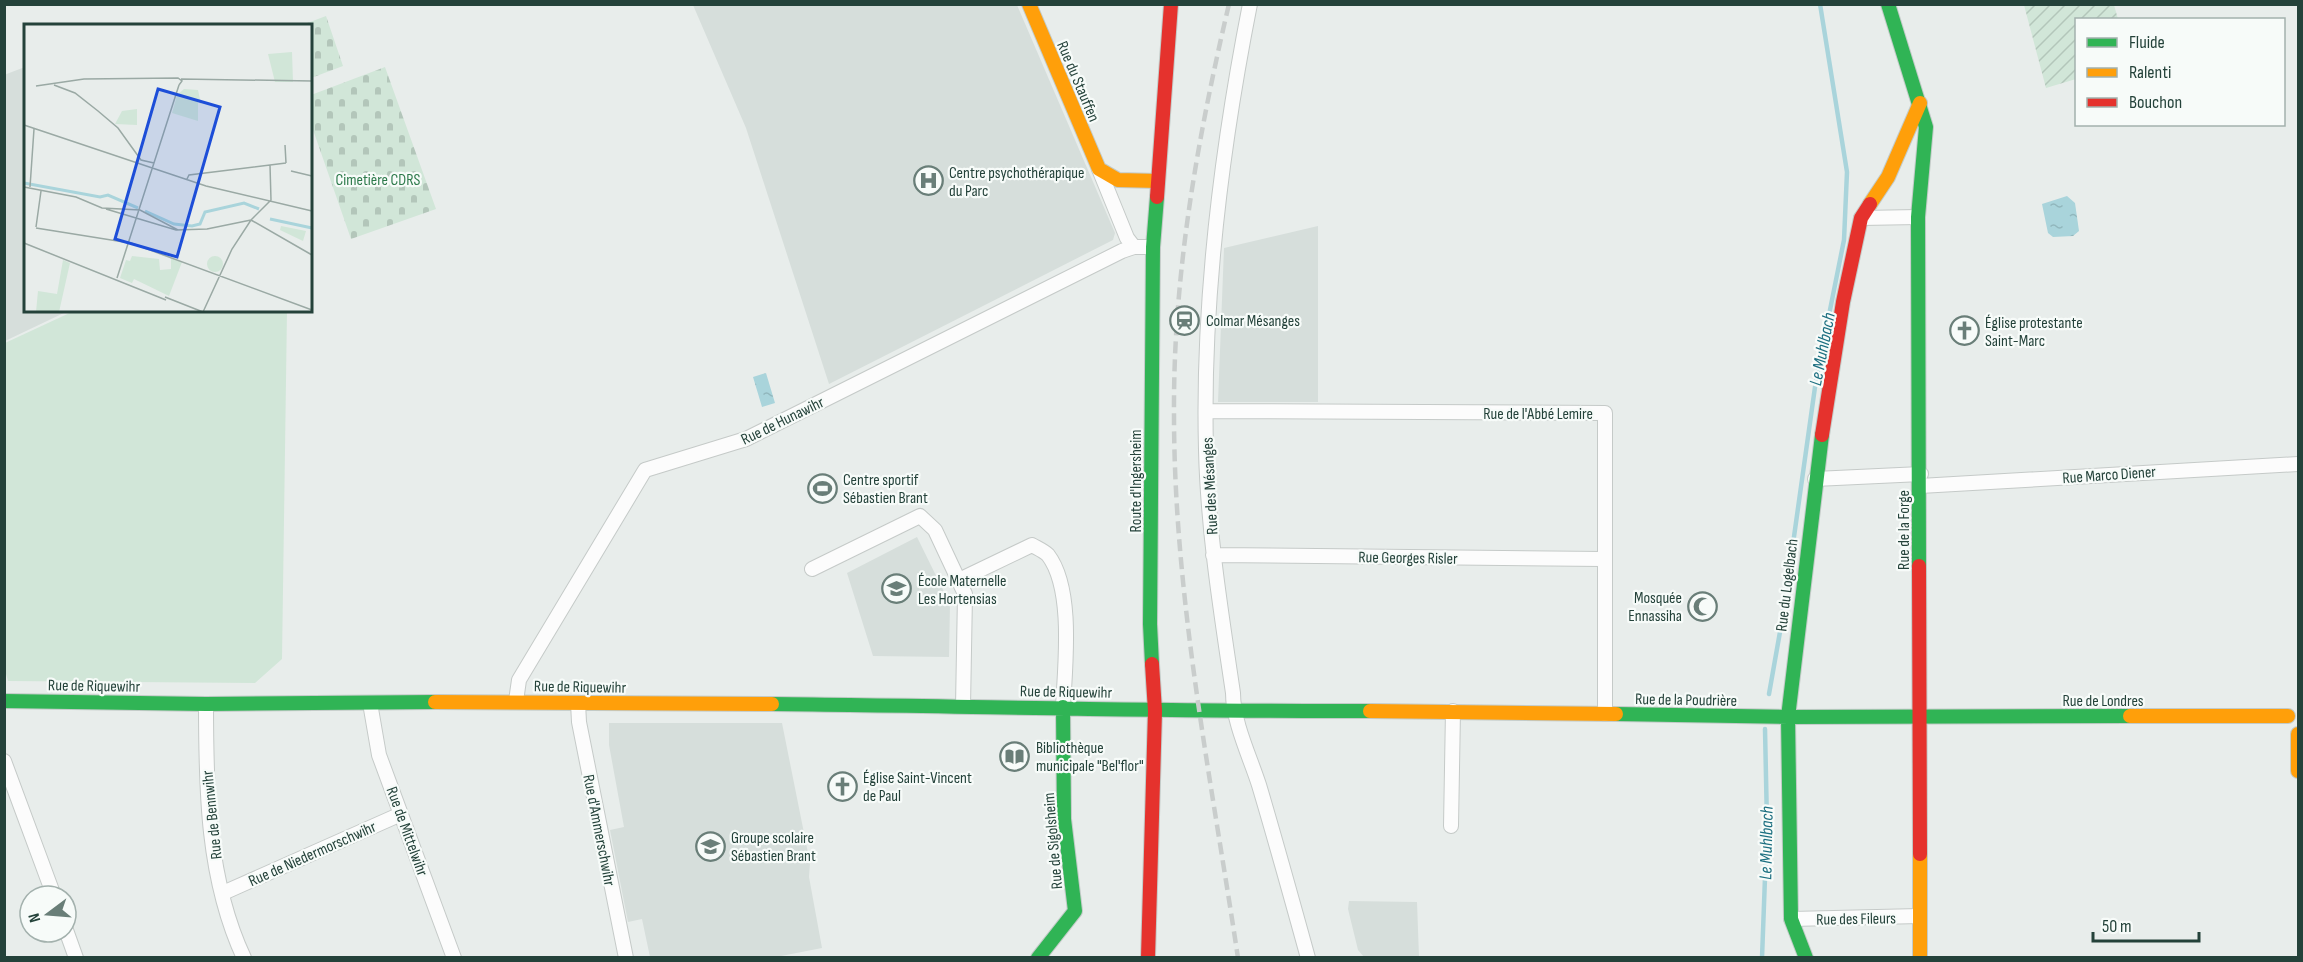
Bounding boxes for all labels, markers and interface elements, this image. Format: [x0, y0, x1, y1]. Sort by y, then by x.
legend [2075, 18, 2285, 126]
inset map [24, 24, 312, 312]
text: Fluide [2129, 32, 2165, 53]
street label: Rue du Stauffen [1052, 38, 1103, 125]
text: Ralenti [2129, 62, 2171, 83]
text: Bouchon [2129, 92, 2182, 113]
place label: Centre psychothérapique du Parc [949, 164, 1085, 201]
hospital icon: Centre psychothérapique du Parc [912, 165, 944, 197]
park label: Cimetière CDRS [336, 171, 421, 190]
station icon: Colmar Mésanges [1169, 304, 1201, 336]
water label: Le Muhlbach [1805, 310, 1840, 387]
place label: Colmar Mésanges [1206, 312, 1300, 331]
place label: Église protestante Saint-Marc [1985, 314, 2083, 351]
church icon: Église protestante Saint-Marc [1948, 315, 1980, 347]
street label: Rue de Hunawihr [738, 393, 828, 450]
street label: Rue de l'Abbé Lemire [1483, 405, 1593, 424]
street label: Route d'Ingersheim [1127, 430, 1146, 532]
street label: Rue des Mésanges [1198, 436, 1223, 535]
street label: Rue Marco Diener [2062, 463, 2157, 488]
place label: Centre sportif Sébastien Brant [843, 471, 928, 508]
sports icon: Centre sportif Sébastien Brant [806, 472, 838, 504]
street label: Rue de la Forge [1895, 490, 1914, 570]
street label: Rue du Logelbach [1772, 538, 1803, 633]
street label: Rue Georges Risler [1358, 548, 1458, 569]
place label: École Maternelle Les Hortensias [918, 572, 1007, 609]
school or university icon: École Maternelle Les Hortensias [881, 573, 913, 605]
place label: Mosquée Ennassiha [1628, 589, 1682, 626]
mosque icon: Mosquée Ennassiha [1687, 590, 1719, 622]
street label: Rue de Riquewihr [48, 676, 141, 697]
street label: Rue de Riquewihr [534, 677, 627, 698]
street label: Rue de Riquewihr [1020, 682, 1113, 703]
street label: Rue de la Poudrière [1635, 690, 1737, 711]
street label: Rue de Londres [2062, 692, 2144, 711]
place label: Bibliothèque municipale "Bel'flor" [1036, 739, 1144, 776]
library icon: Bibliothèque municipale "Bel'flor" [999, 740, 1031, 772]
street label: Rue de Bennwihr [198, 769, 227, 860]
place label: Église Saint-Vincent de Paul [863, 769, 972, 806]
church icon: Église Saint-Vincent de Paul [826, 770, 858, 802]
street label: Rue d'Ammerschwihr [578, 773, 619, 888]
street label: Rue de Mittelwihr [382, 784, 432, 879]
street label: Rue de Sigolsheim [1040, 792, 1067, 890]
water label: Le Muhlbach [1755, 805, 1778, 880]
street label: Rue de Niedermorschwihr [246, 818, 380, 891]
place label: Groupe scolaire Sébastien Brant [731, 829, 816, 866]
school or university icon: Groupe scolaire Sébastien Brant [694, 830, 726, 862]
north arrow [18, 884, 78, 944]
scale bar [2093, 905, 2200, 943]
street label: Rue des Fileurs [1816, 909, 1896, 930]
text: N [25, 911, 45, 924]
text: 50 m [2102, 916, 2132, 937]

